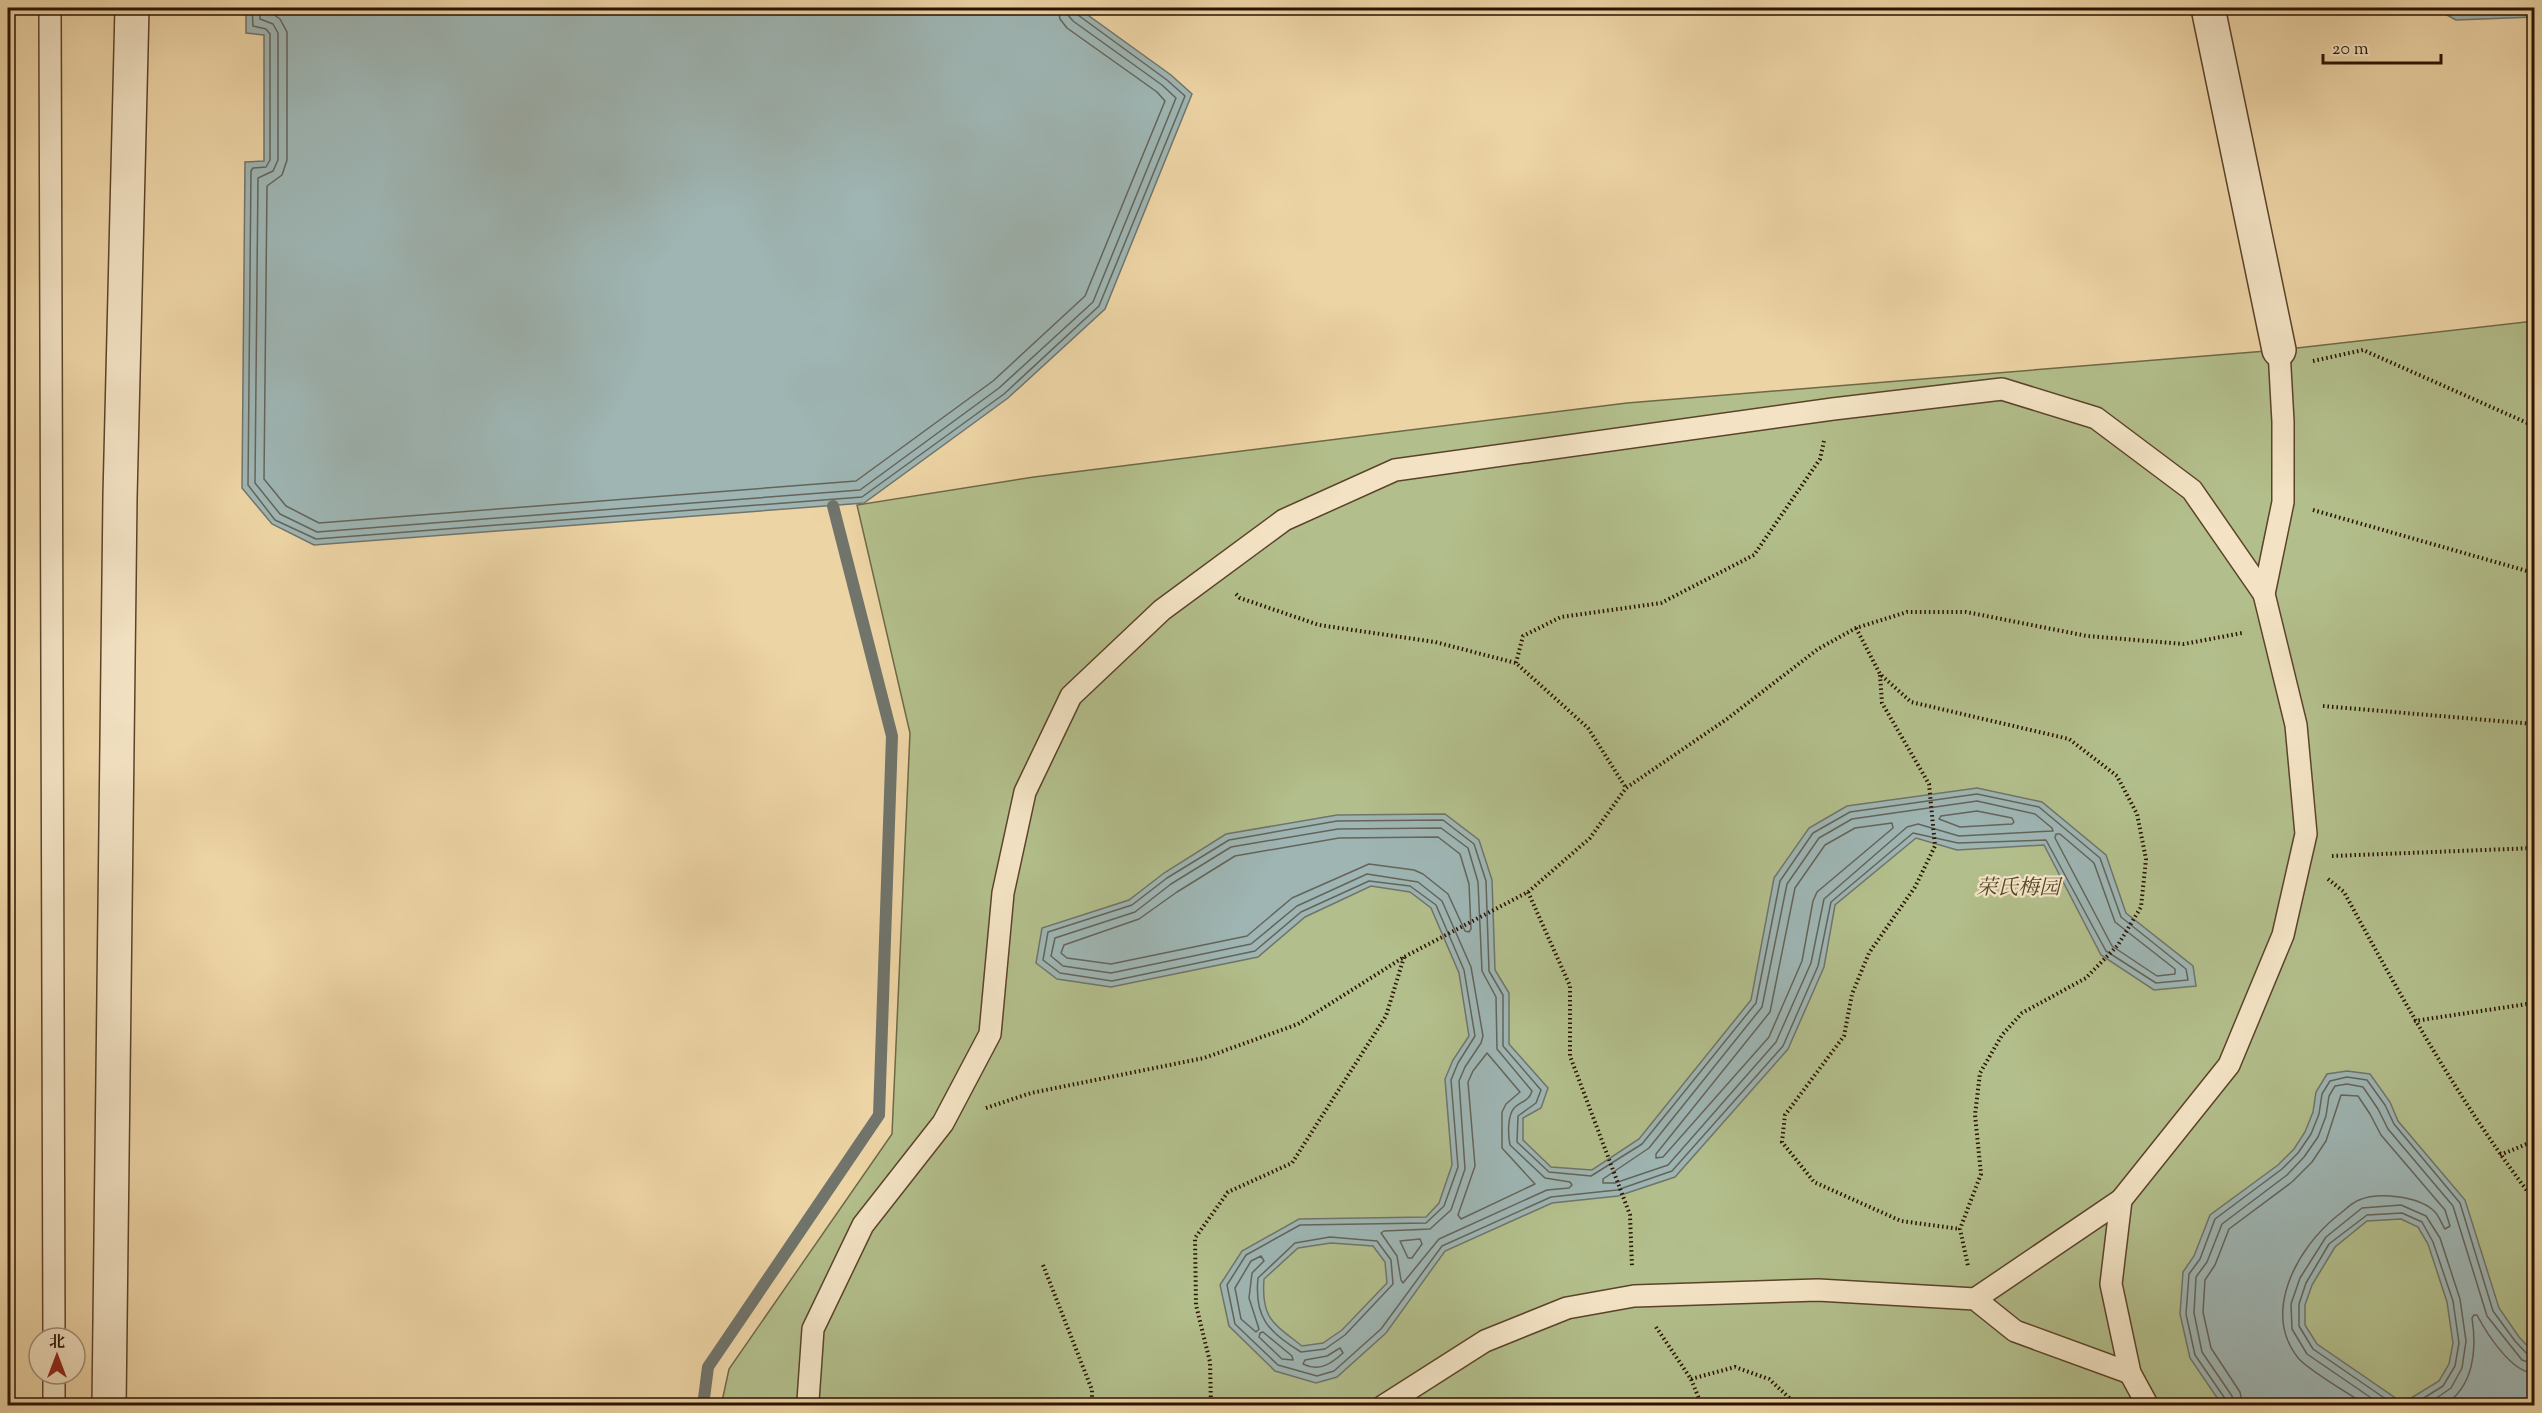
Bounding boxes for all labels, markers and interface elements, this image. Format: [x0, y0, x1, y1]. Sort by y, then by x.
scale bar [2323, 27, 2442, 65]
text: 20 m [2332, 37, 2369, 63]
park label: 荣氏梅园 [1976, 874, 2063, 904]
north arrow [27, 1326, 87, 1386]
text: 北 [49, 1332, 65, 1355]

